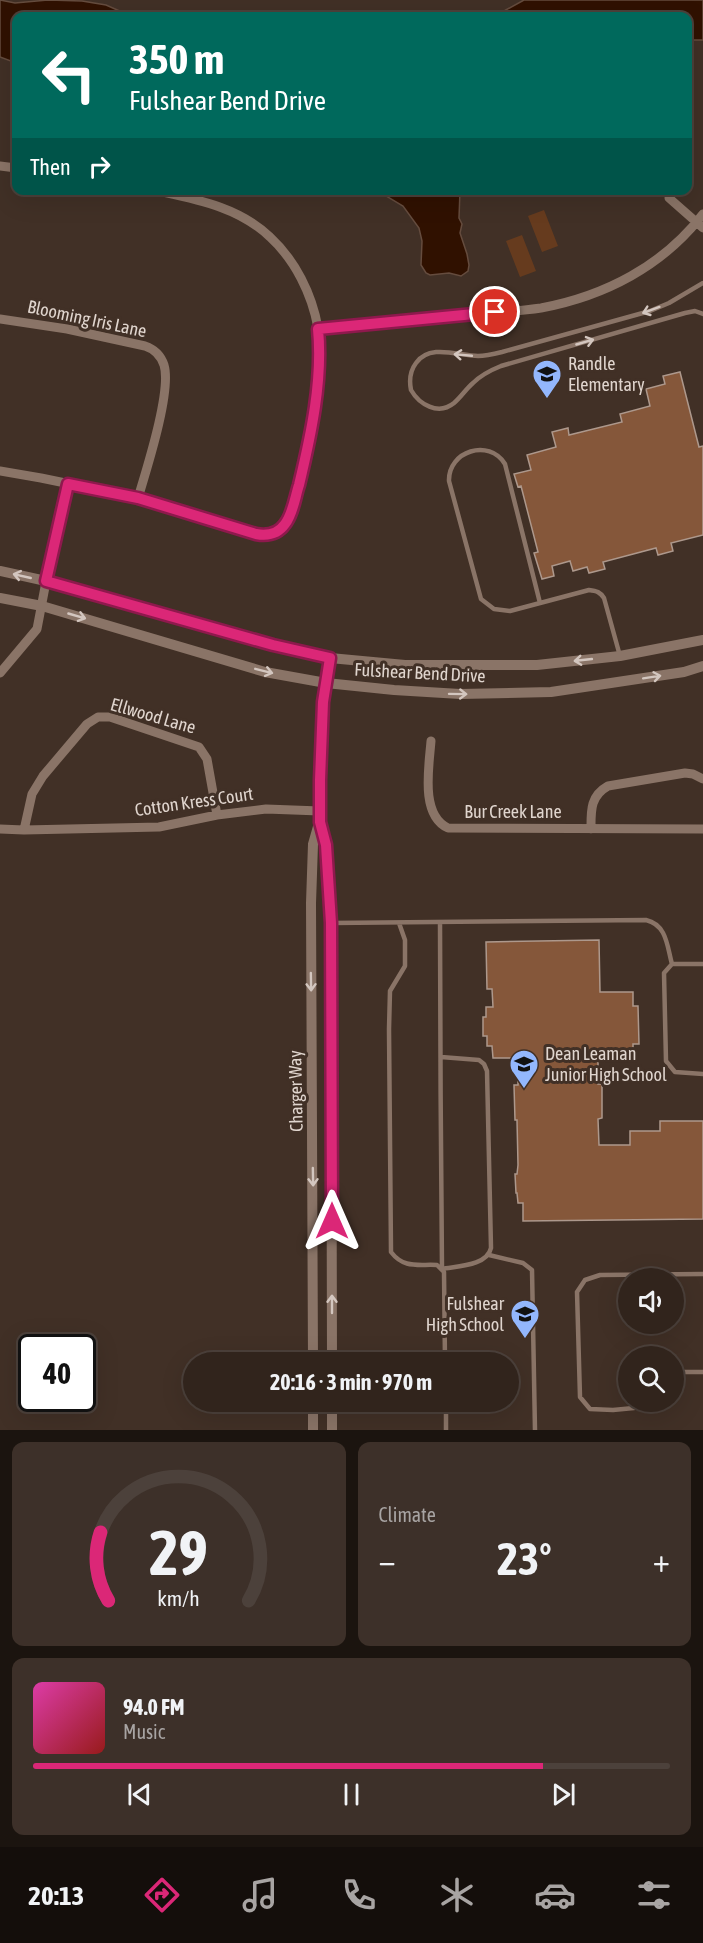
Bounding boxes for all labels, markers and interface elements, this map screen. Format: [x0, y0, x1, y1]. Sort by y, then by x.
text: 350 m [129, 35, 224, 83]
icon: left [30, 36, 108, 114]
text: Fulshear Bend Drive [129, 85, 326, 116]
icon: right [83, 150, 116, 183]
text: Then [30, 154, 71, 180]
pin [469, 286, 520, 337]
icon: arrive [478, 295, 511, 328]
street label: Blooming Iris Lane [26, 296, 149, 341]
one-way arrow [642, 305, 661, 316]
one-way arrow [575, 336, 594, 347]
one-way arrow [453, 349, 473, 360]
place label: Randle Elementary [568, 353, 645, 395]
school or university icon: Randle Elementary [531, 358, 563, 400]
one-way arrow [12, 570, 32, 581]
one-way arrow [67, 611, 86, 623]
one-way arrow [574, 654, 594, 665]
street label: Fulshear Bend Drive [354, 659, 486, 686]
one-way arrow [255, 666, 274, 678]
one-way arrow [641, 671, 661, 682]
one-way arrow [447, 688, 467, 699]
street label: Ellwood Lane [108, 693, 198, 738]
street label: Cotton Kress Court [133, 783, 255, 820]
street label: Bur Creek Lane [464, 801, 562, 822]
one-way arrow [305, 971, 317, 991]
place label: Dean Leaman Junior High School [545, 1043, 667, 1085]
school or university icon: Dean Leaman Junior High School [508, 1048, 540, 1090]
street label: Charger Way [284, 1050, 307, 1132]
one-way arrow [307, 1166, 319, 1186]
position arrow [300, 1189, 364, 1253]
map controls [618, 1268, 684, 1412]
button: sound [618, 1268, 684, 1334]
place label: Fulshear High School [426, 1293, 505, 1335]
one-way arrow [326, 1294, 338, 1314]
school or university icon: Fulshear High School [509, 1298, 541, 1340]
speed limit sign: 40 [18, 1334, 96, 1412]
button: search [618, 1346, 684, 1412]
text: 20:16 · 3 min · 970 m [270, 1369, 432, 1395]
text: Climate [379, 1503, 436, 1526]
text: 29 [149, 1517, 208, 1588]
text: 23° [497, 1533, 552, 1585]
text: − [379, 1541, 396, 1579]
text: + [653, 1541, 670, 1579]
text: km/h [157, 1586, 200, 1611]
text: 94.0 FM [123, 1694, 185, 1720]
text: Music [123, 1720, 165, 1743]
icon: previous [123, 1778, 156, 1811]
icon: pause [335, 1778, 368, 1811]
icon: next [547, 1778, 580, 1811]
icon: directions [141, 1874, 183, 1916]
icon: music [239, 1874, 281, 1916]
icon: phone [338, 1874, 380, 1916]
icon: climate [436, 1874, 478, 1916]
icon: car [534, 1874, 576, 1916]
icon: filters [633, 1874, 675, 1916]
text: 20:13 [28, 1880, 84, 1911]

